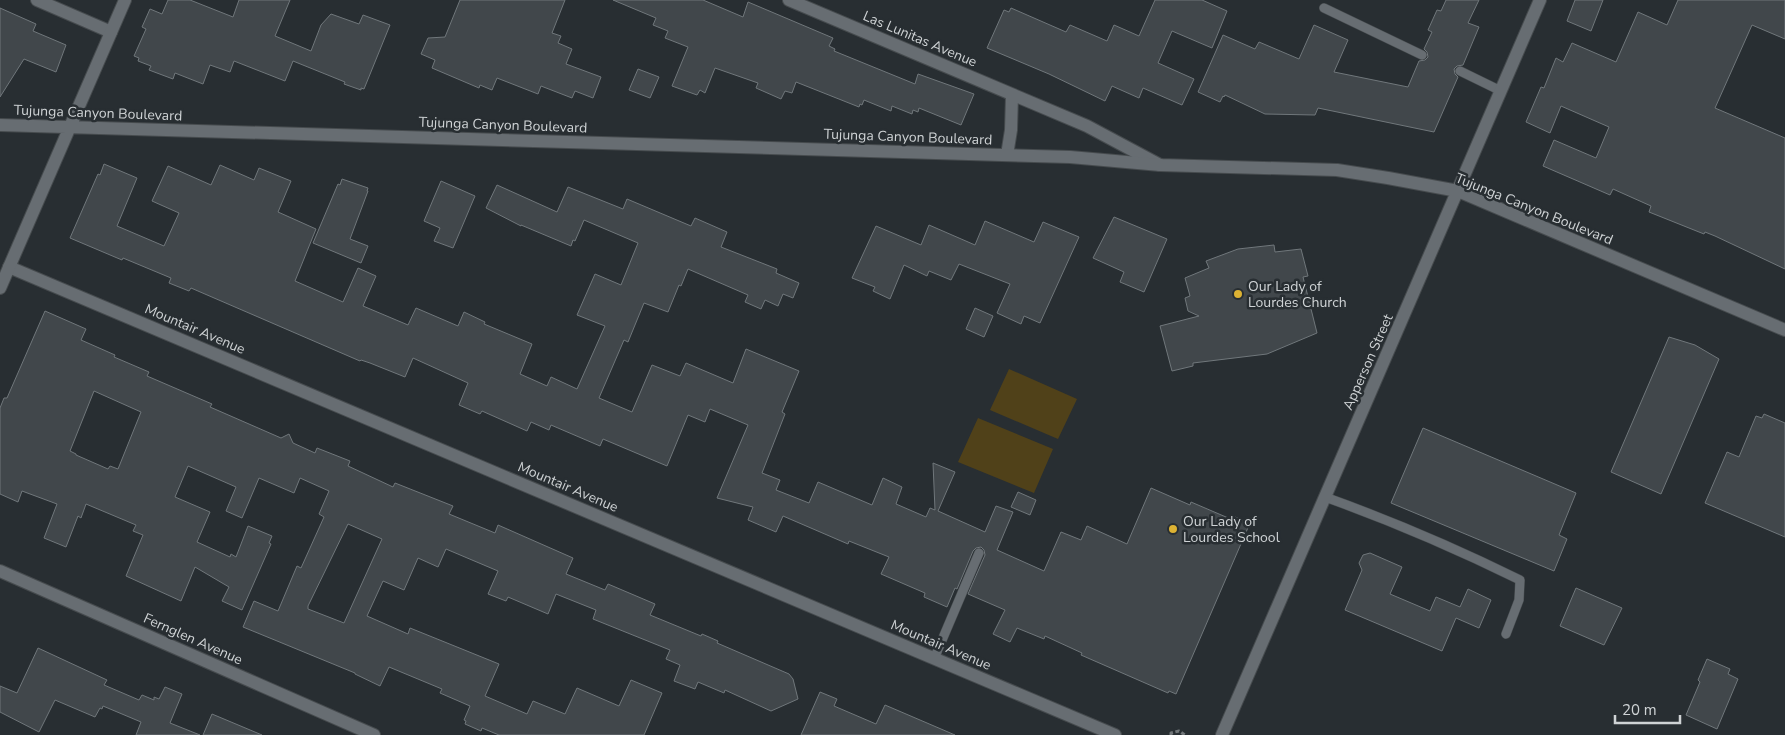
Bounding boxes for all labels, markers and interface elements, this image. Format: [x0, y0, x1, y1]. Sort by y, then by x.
street label: Las Lunitas Avenue [860, 6, 980, 72]
street label: Tujunga Canyon Boulevard [13, 101, 183, 125]
street label: Tujunga Canyon Boulevard [418, 113, 588, 137]
street label: Tujunga Canyon Boulevard [823, 125, 993, 149]
street label: Tujunga Canyon Boulevard [1452, 169, 1616, 249]
place label: Our Lady of Lourdes Church [1248, 277, 1347, 312]
marker: Our Lady of Lourdes Church [1232, 288, 1244, 300]
street label: Mountair Avenue [142, 299, 248, 359]
street label: Apperson Street [1338, 311, 1398, 413]
street label: Mountair Avenue [515, 457, 621, 517]
place label: Our Lady of Lourdes School [1183, 512, 1281, 547]
marker: Our Lady of Lourdes School [1167, 523, 1179, 535]
street label: Fernglen Avenue [140, 609, 246, 669]
street label: Mountair Avenue [888, 615, 994, 675]
scale bar [1615, 692, 1680, 724]
text: 20 m [1622, 700, 1657, 720]

